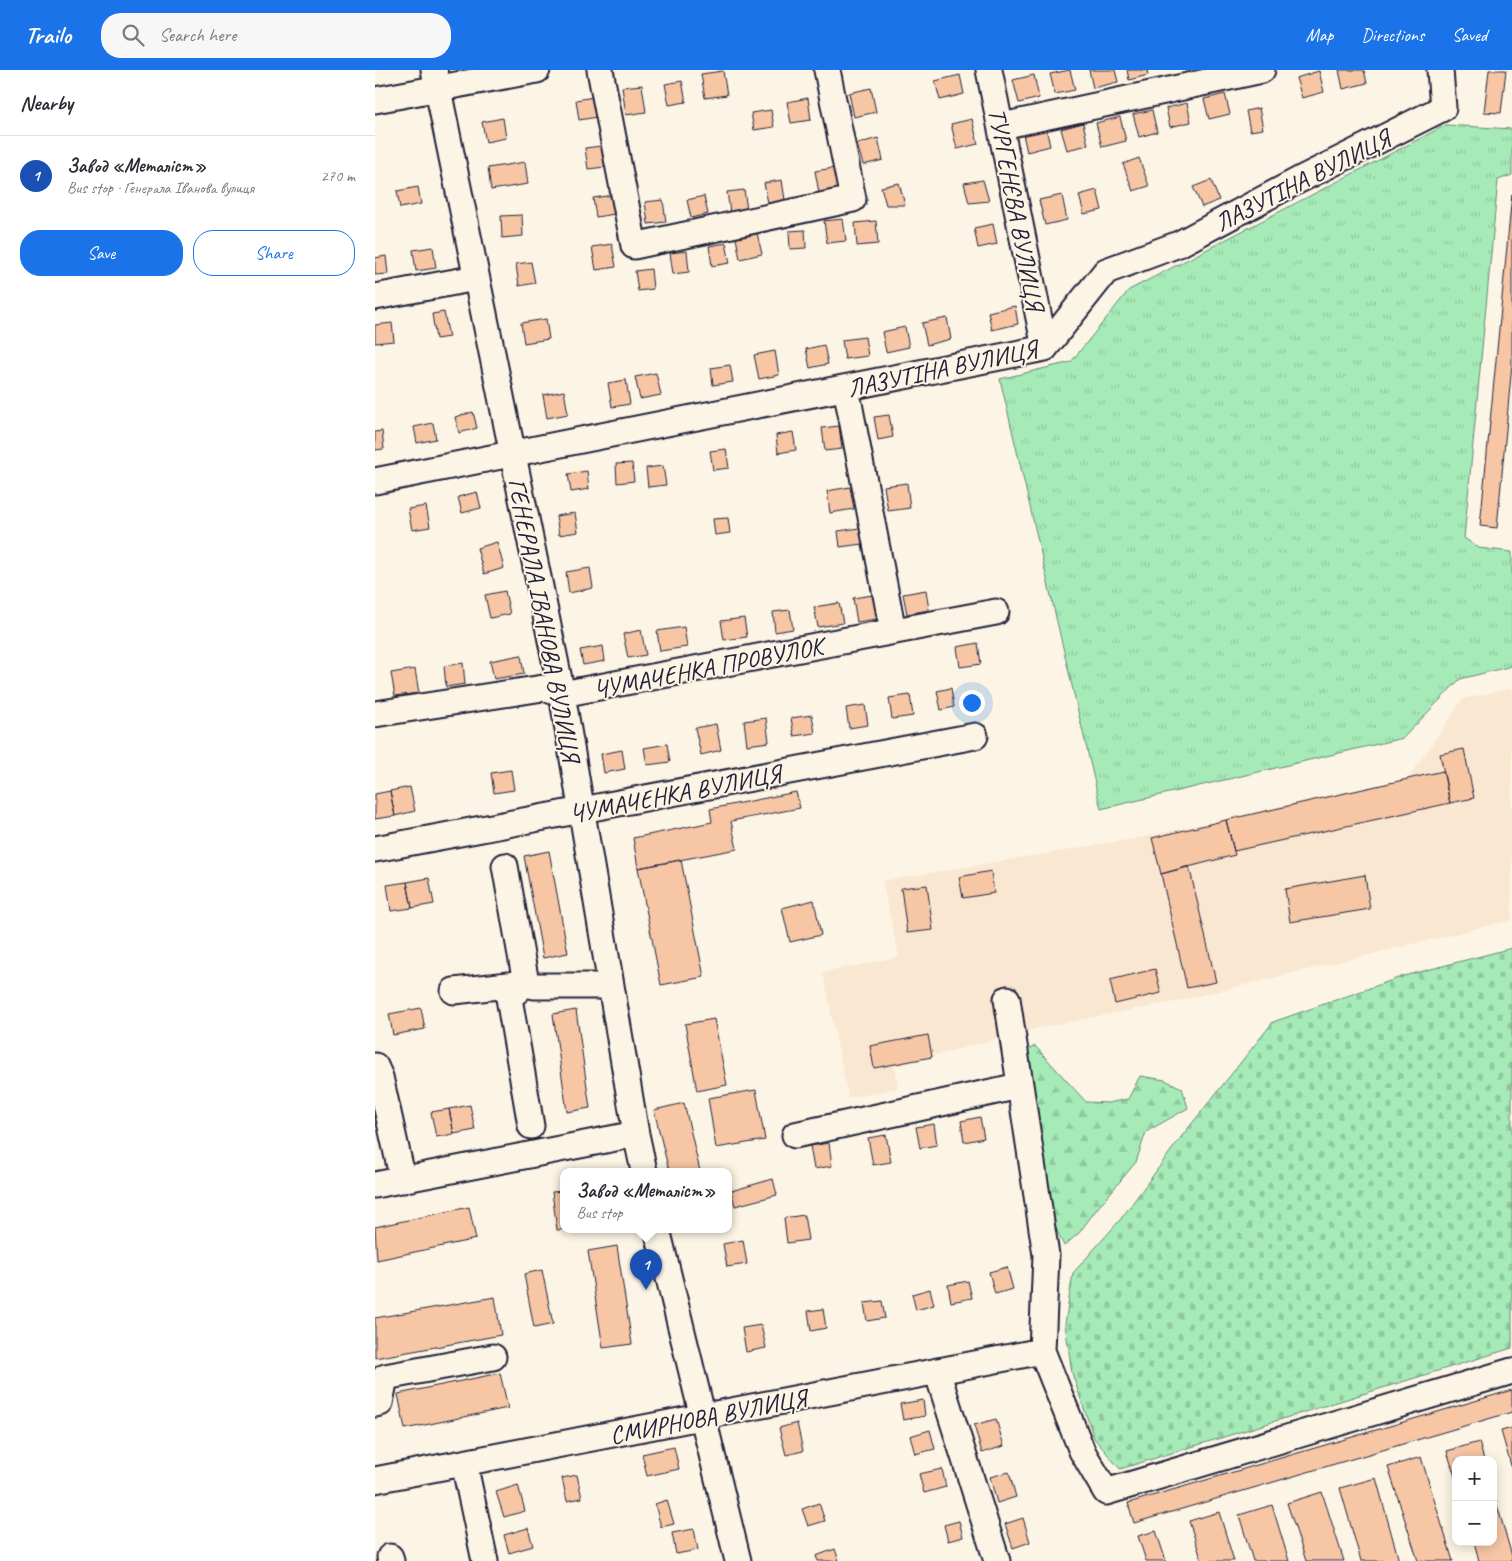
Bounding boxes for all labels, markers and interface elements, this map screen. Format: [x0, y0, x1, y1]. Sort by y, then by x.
search box [101, 13, 451, 58]
text: Trailo [25, 20, 71, 50]
icon: search [119, 21, 147, 49]
text: Search here [159, 23, 236, 47]
text: Map [1306, 24, 1333, 46]
text: Directions [1361, 24, 1424, 46]
text: Saved [1452, 24, 1487, 46]
text: Nearby [20, 90, 73, 116]
street label: ТУРГЕНЄВА ВУЛИЦЯ [981, 106, 1052, 317]
street label: ЛАЗУТІНА ВУЛИЦЯ [1209, 121, 1400, 239]
text: Завод «Металіст» [67, 154, 206, 178]
text: 1 [32, 166, 40, 186]
text: 270 m [321, 166, 355, 186]
text: Bus stop · Генерала Іванова вулиця [67, 178, 254, 198]
button: Save [20, 230, 183, 276]
button: Share [193, 230, 355, 276]
street label: ЛАЗУТІНА ВУЛИЦЯ [845, 332, 1044, 405]
street label: ГЕНЕРАЛА ІВАНОВА ВУЛИЦЯ [501, 476, 588, 768]
street label: ЧУМАЧЕНКА ПРОВУЛОК [591, 629, 830, 706]
your location [959, 690, 985, 716]
street label: ЧУМАЧЕНКА ВУЛИЦЯ [567, 757, 788, 830]
popup [560, 1168, 732, 1233]
text: Завод «Металіст» [576, 1179, 716, 1203]
text: Bus stop [576, 1203, 622, 1223]
pin: 1 [630, 1249, 662, 1290]
street label: СМИРНОВА ВУЛИЦЯ [607, 1382, 813, 1452]
map controls [1452, 1456, 1497, 1546]
button: + [1452, 1456, 1497, 1501]
button: − [1452, 1501, 1497, 1546]

